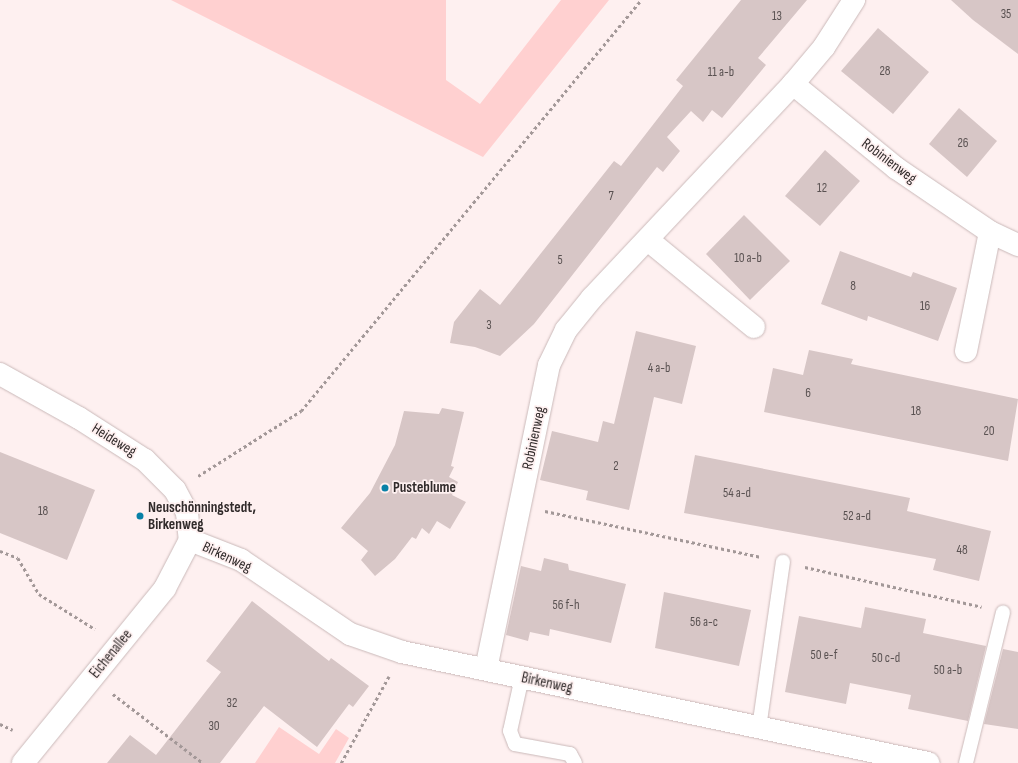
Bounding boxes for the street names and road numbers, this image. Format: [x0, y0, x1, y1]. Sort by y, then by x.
street label: Robinienweg [858, 135, 920, 187]
street label: Robinienweg [519, 405, 549, 471]
street label: Heideweg [88, 419, 140, 461]
street label: Birkenweg [200, 538, 254, 576]
street label: Eichenallee [86, 626, 136, 682]
street label: Birkenweg [520, 669, 574, 697]

